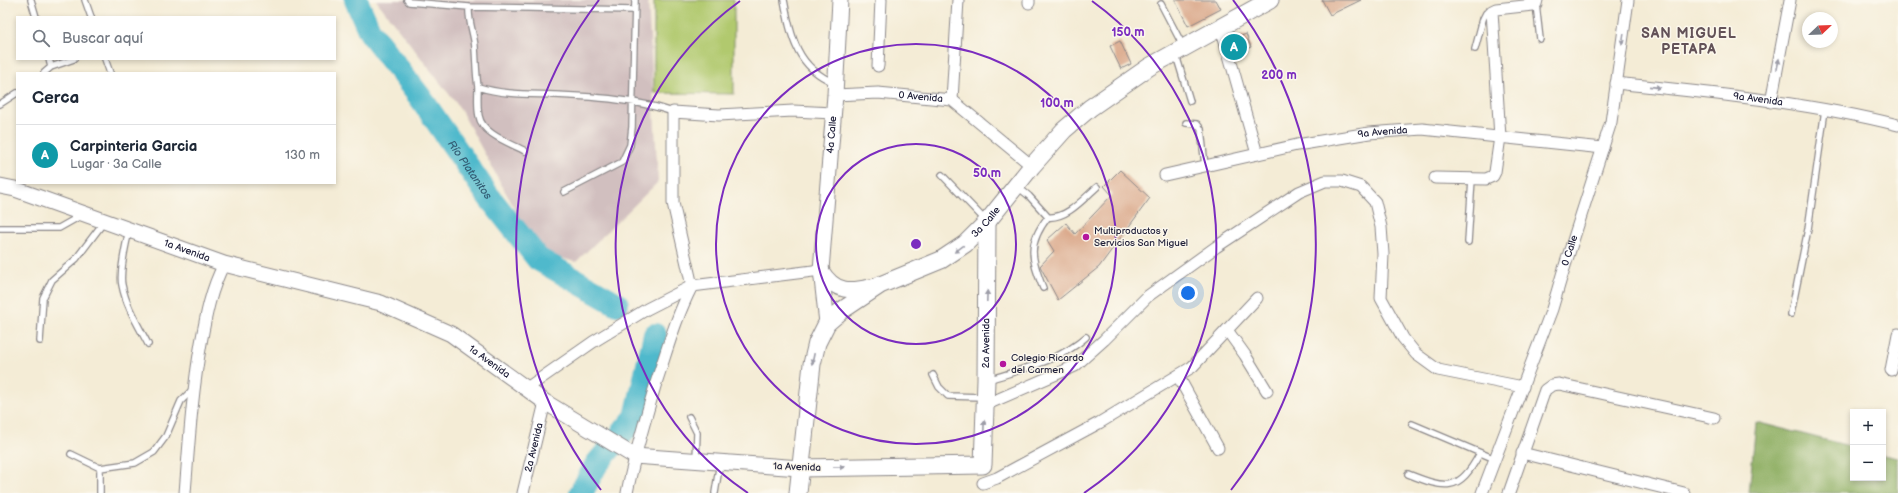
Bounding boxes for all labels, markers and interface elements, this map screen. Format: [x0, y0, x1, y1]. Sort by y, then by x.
north arrow [1802, 12, 1838, 48]
search box [16, 16, 336, 60]
text: 150 m [1112, 25, 1144, 40]
district label: SAN MIGUEL PETAPA [1641, 25, 1737, 58]
icon: search [30, 27, 52, 49]
text: Buscar aquí [62, 29, 143, 48]
pin: A [1221, 32, 1247, 62]
one-way arrow [1620, 32, 1626, 45]
one-way arrow [1775, 58, 1781, 70]
text: 200 m [1261, 68, 1297, 83]
one-way arrow [1649, 84, 1661, 90]
text: Cerca [32, 88, 79, 108]
street label: 0 Avenida [898, 89, 944, 105]
street label: 9a Avenida [1732, 90, 1784, 109]
text: 100 m [1040, 96, 1074, 111]
street label: 4a Calle [824, 115, 839, 154]
street label: 9a Avenida [1357, 124, 1408, 141]
text: Carpinteria Garcia [70, 137, 197, 156]
water label: Río Platanitos [445, 137, 495, 202]
text: A [41, 147, 49, 163]
text: 130 m [285, 147, 320, 163]
text: Lugar · 3a Calle [70, 156, 162, 172]
text: 50 m [973, 166, 1001, 181]
street label: 3a Calle [969, 204, 1003, 240]
place label: Multiproductos y Servicios San Miguel [1094, 225, 1188, 249]
marker: Multiproductos y Servicios San Miguel [1081, 232, 1091, 242]
street label: 0 Calle [1559, 234, 1580, 267]
street label: 1a Avenida [162, 237, 212, 265]
centre of rings [909, 237, 923, 251]
one-way arrow [954, 244, 964, 252]
your location [1178, 283, 1198, 303]
one-way arrow [983, 290, 990, 302]
street label: 2a Avenida [980, 318, 992, 368]
street label: 1a Avenida [466, 343, 513, 381]
place label: Colegio Ricardo del Carmen [1011, 352, 1084, 376]
one-way arrow [810, 353, 816, 366]
marker: Colegio Ricardo del Carmen [998, 359, 1008, 369]
map controls [1850, 409, 1886, 481]
button: + [1850, 409, 1886, 445]
one-way arrow [981, 420, 988, 432]
street label: 2a Avenida [522, 421, 546, 473]
button: − [1850, 445, 1886, 481]
street label: 1a Avenida [773, 460, 822, 474]
one-way arrow [833, 464, 846, 470]

